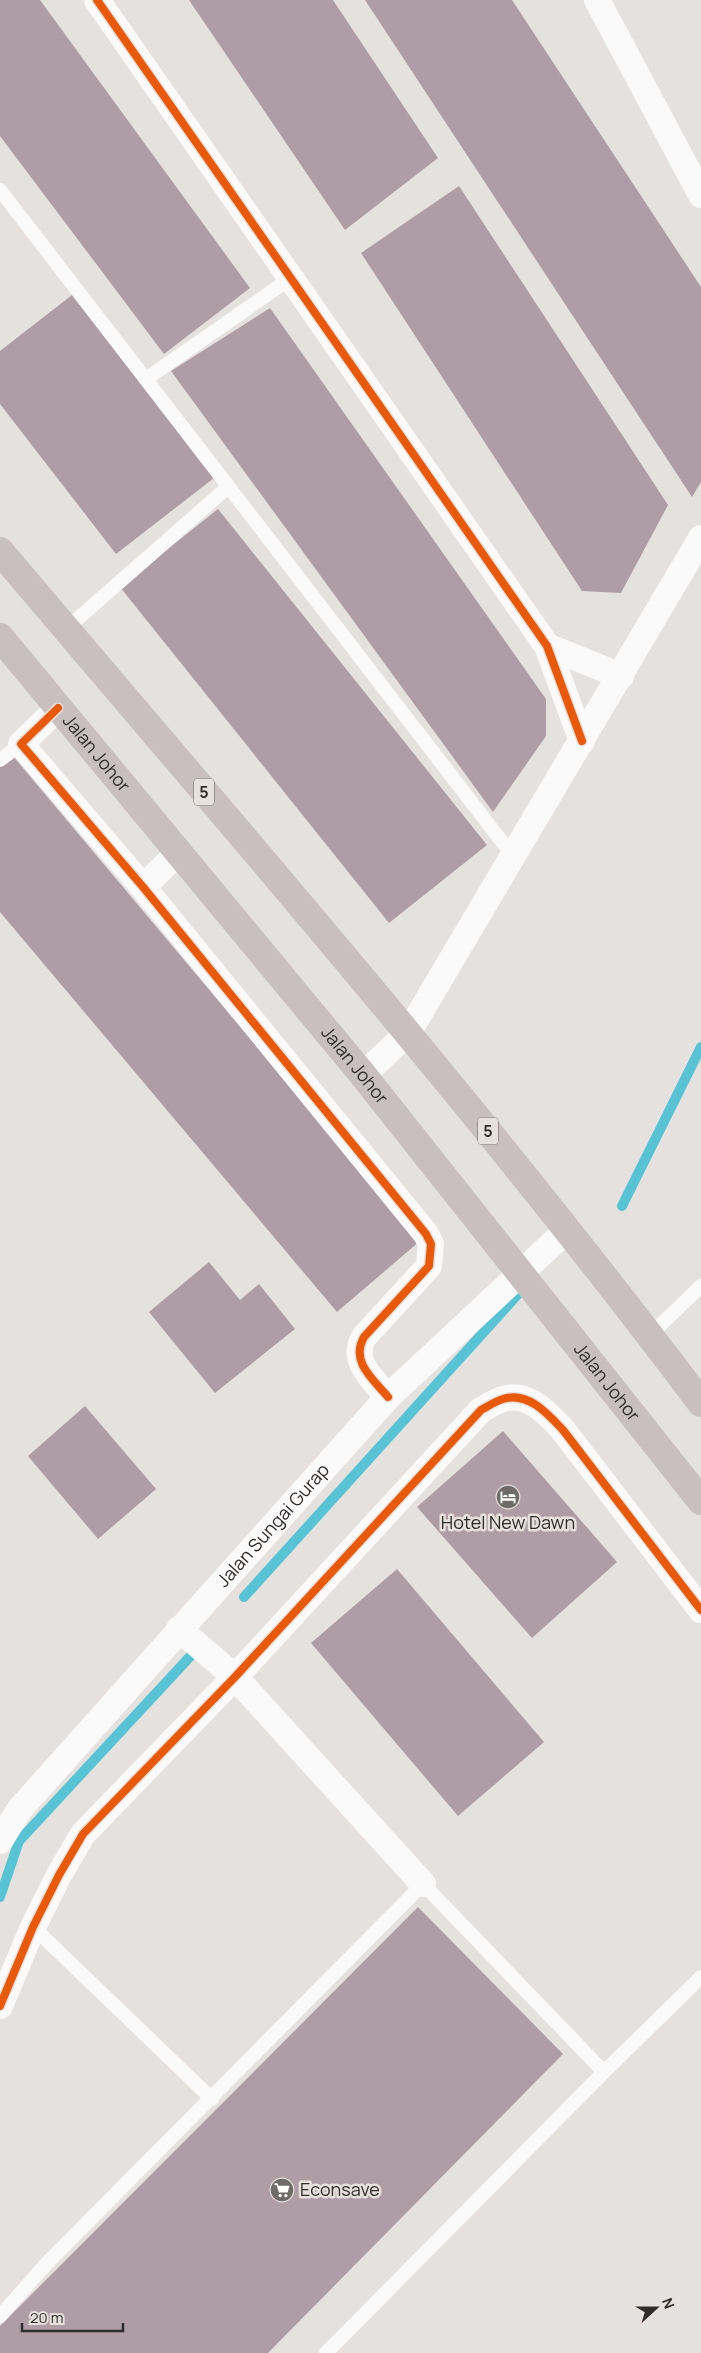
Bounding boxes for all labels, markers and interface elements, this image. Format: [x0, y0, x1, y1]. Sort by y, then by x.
street label: Jalan Johor [58, 709, 137, 797]
road number: 5 [194, 779, 214, 806]
street label: Jalan Johor [316, 1021, 395, 1109]
road number: 5 [478, 1118, 498, 1144]
street label: Jalan Johor [569, 1337, 646, 1426]
street label: Jalan Sungai Gurap [211, 1458, 334, 1592]
hotel icon: Hotel New Dawn [495, 1484, 521, 1510]
place label: Hotel New Dawn [441, 1510, 575, 1534]
supermarket icon: Econsave [269, 2177, 295, 2203]
place label: Econsave [300, 2177, 380, 2201]
north arrow [631, 2283, 681, 2333]
text: N [658, 2295, 679, 2311]
scale bar [22, 2300, 124, 2332]
text: 20 m [30, 2307, 63, 2328]

